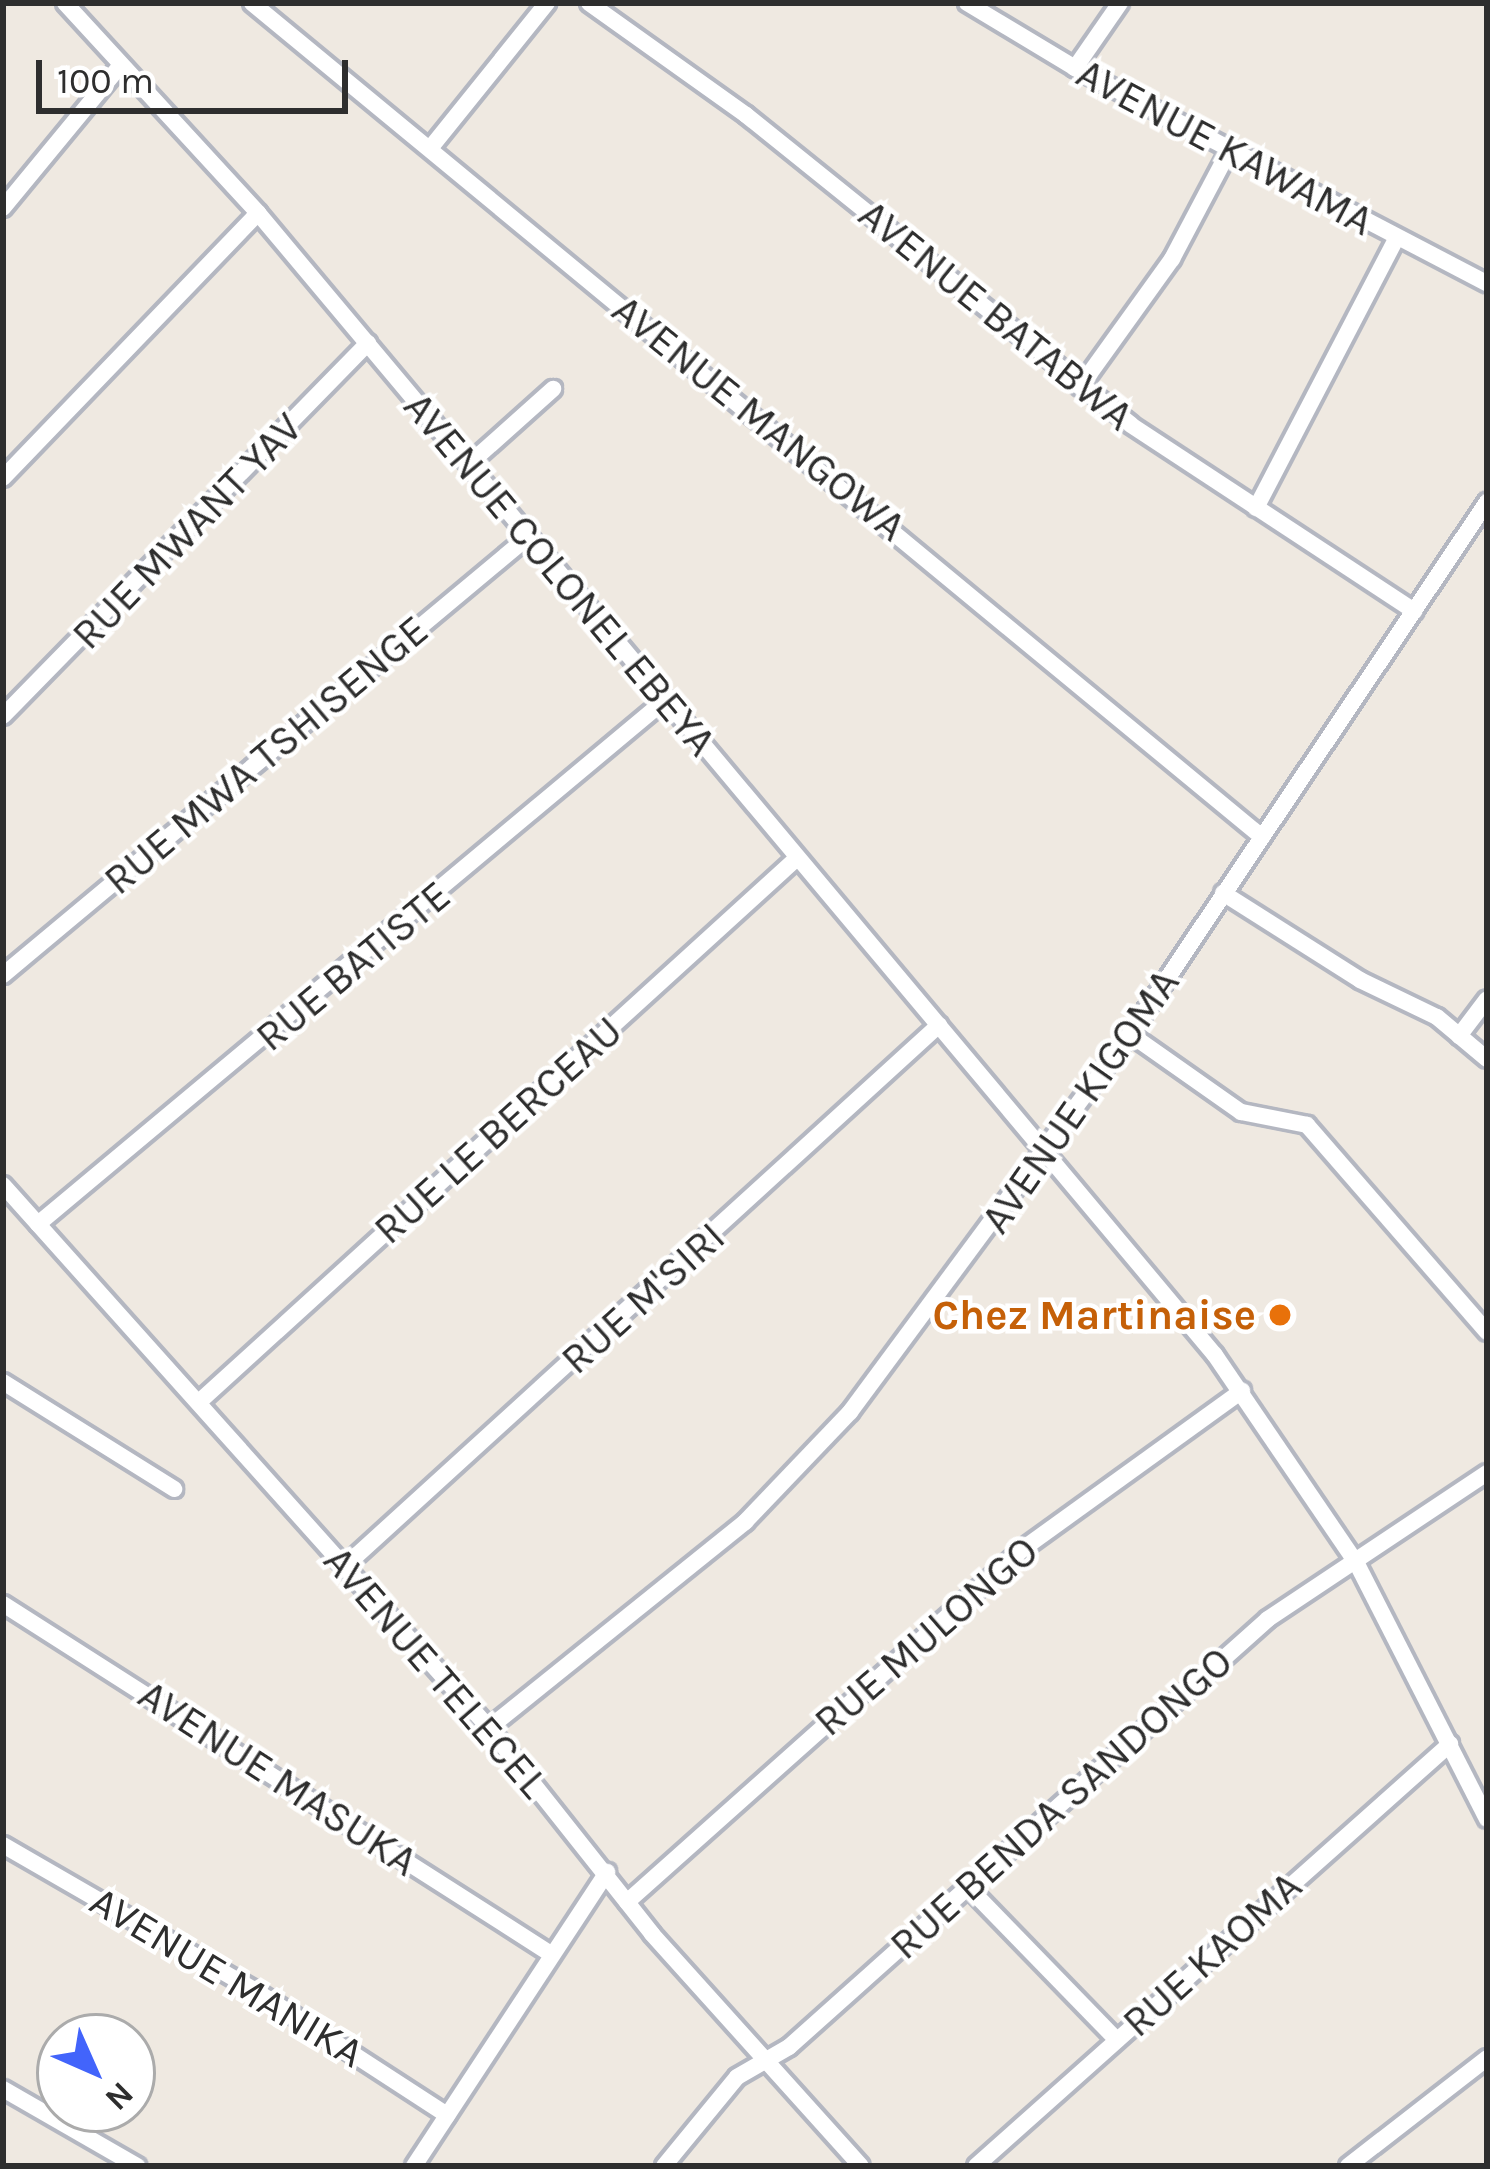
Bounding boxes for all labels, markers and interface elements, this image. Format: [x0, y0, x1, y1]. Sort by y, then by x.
scale bar [42, 36, 354, 110]
street label: AVENUE KAWAMA [1068, 48, 1382, 246]
text: 100 m [57, 60, 154, 102]
street label: AVENUE BATABWA [849, 189, 1143, 441]
street label: AVENUE MANGOWA [602, 284, 916, 552]
street label: AVENUE COLONEL EBEYA [393, 382, 727, 766]
street label: RUE MWANT YAV [62, 402, 312, 660]
street label: RUE MWA TSHISENGE [94, 605, 438, 905]
street label: RUE BATISTE [246, 870, 460, 1062]
street label: AVENUE KIGOMA [970, 959, 1190, 1243]
street label: RUE LE BERCEAU [364, 1005, 632, 1255]
street label: RUE M'SIRI [551, 1211, 735, 1385]
place label: Chez Martinaise [932, 1290, 1256, 1340]
marker: Chez Martinaise [1267, 1302, 1293, 1328]
street label: RUE MULONGO [804, 1525, 1048, 1747]
street label: AVENUE TELECEL [313, 1536, 559, 1808]
street label: RUE BENDA SANDONGO [880, 1636, 1242, 1970]
street label: AVENUE MASUKA [129, 1669, 427, 1887]
street label: RUE KAOMA [1112, 1861, 1312, 2047]
street label: AVENUE MANIKA [81, 1876, 373, 2078]
north arrow [36, 2013, 156, 2133]
text: N [98, 2075, 141, 2118]

